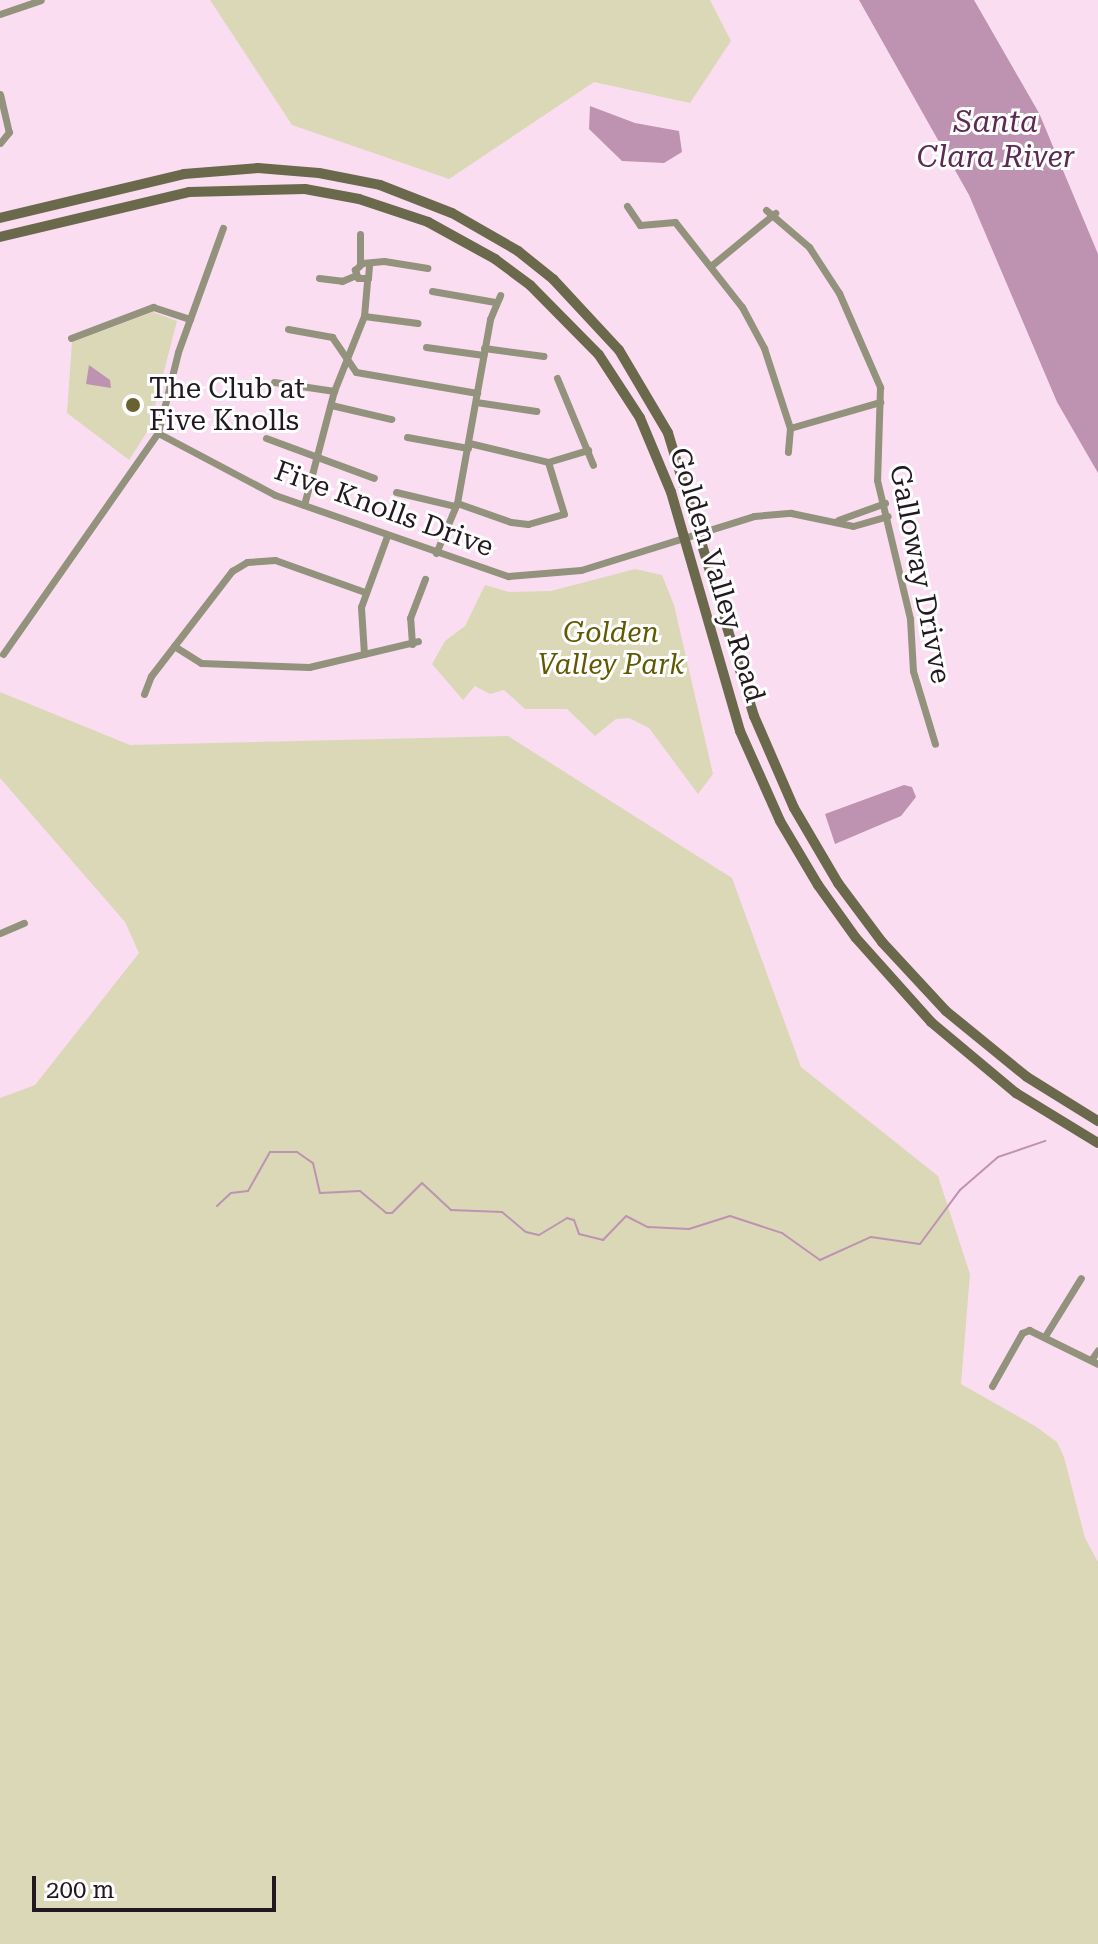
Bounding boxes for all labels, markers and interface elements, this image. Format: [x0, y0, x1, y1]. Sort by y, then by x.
water label: Santa Clara River [917, 104, 1075, 174]
place label: The Club at Five Knolls [149, 372, 305, 438]
marker: The Club at Five Knolls [124, 396, 142, 414]
street label: Golden Valley Road [662, 444, 772, 706]
street label: Five Knolls Drive [270, 454, 498, 564]
street label: Galloway Drivve [882, 462, 958, 686]
park label: Golden Valley Park [538, 616, 684, 682]
scale bar [36, 1860, 280, 1910]
text: 200 m [46, 1876, 114, 1904]

